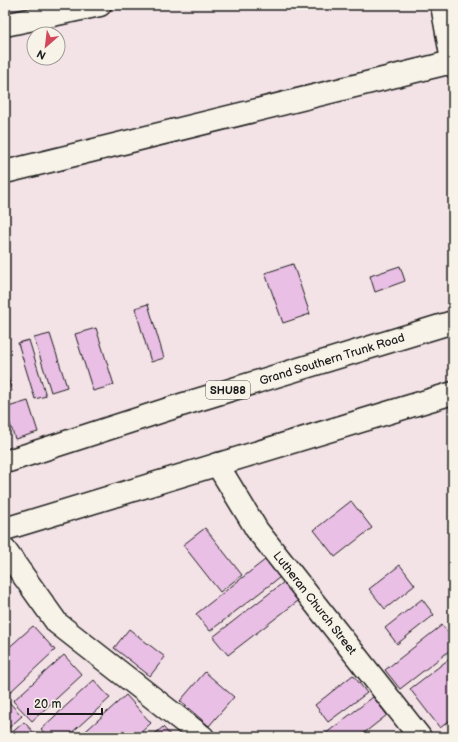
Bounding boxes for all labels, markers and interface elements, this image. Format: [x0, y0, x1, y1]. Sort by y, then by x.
north arrow [26, 26, 66, 66]
text: N [35, 47, 48, 62]
street label: Grand Southern Trunk Road [258, 330, 407, 389]
road number: SHU88 [206, 381, 250, 399]
street label: Lutheran Church Street [270, 549, 360, 658]
scale bar [28, 690, 102, 716]
text: 20 m [34, 697, 61, 712]

